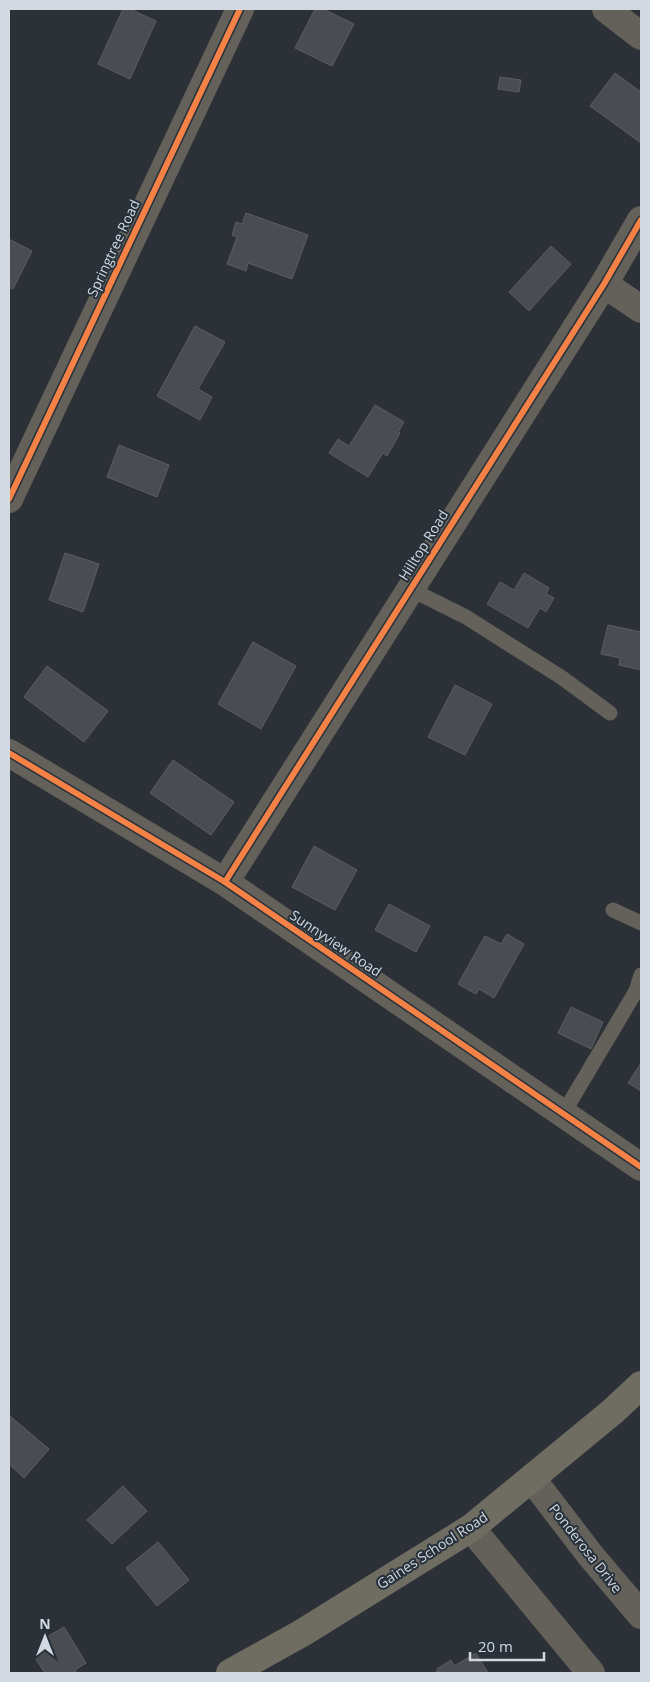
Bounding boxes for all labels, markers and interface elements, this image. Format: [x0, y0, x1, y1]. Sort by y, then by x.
street label: Springtree Road [82, 196, 144, 300]
street label: Hilltop Road [394, 506, 452, 584]
street label: Sunnyview Road [286, 905, 386, 981]
street label: Ponderosa Drive [545, 1499, 627, 1597]
street label: Gaines School Road [373, 1507, 491, 1593]
north arrow [20, 1612, 70, 1662]
text: N [39, 1614, 51, 1633]
scale bar [470, 1630, 544, 1662]
text: 20 m [478, 1636, 513, 1656]

